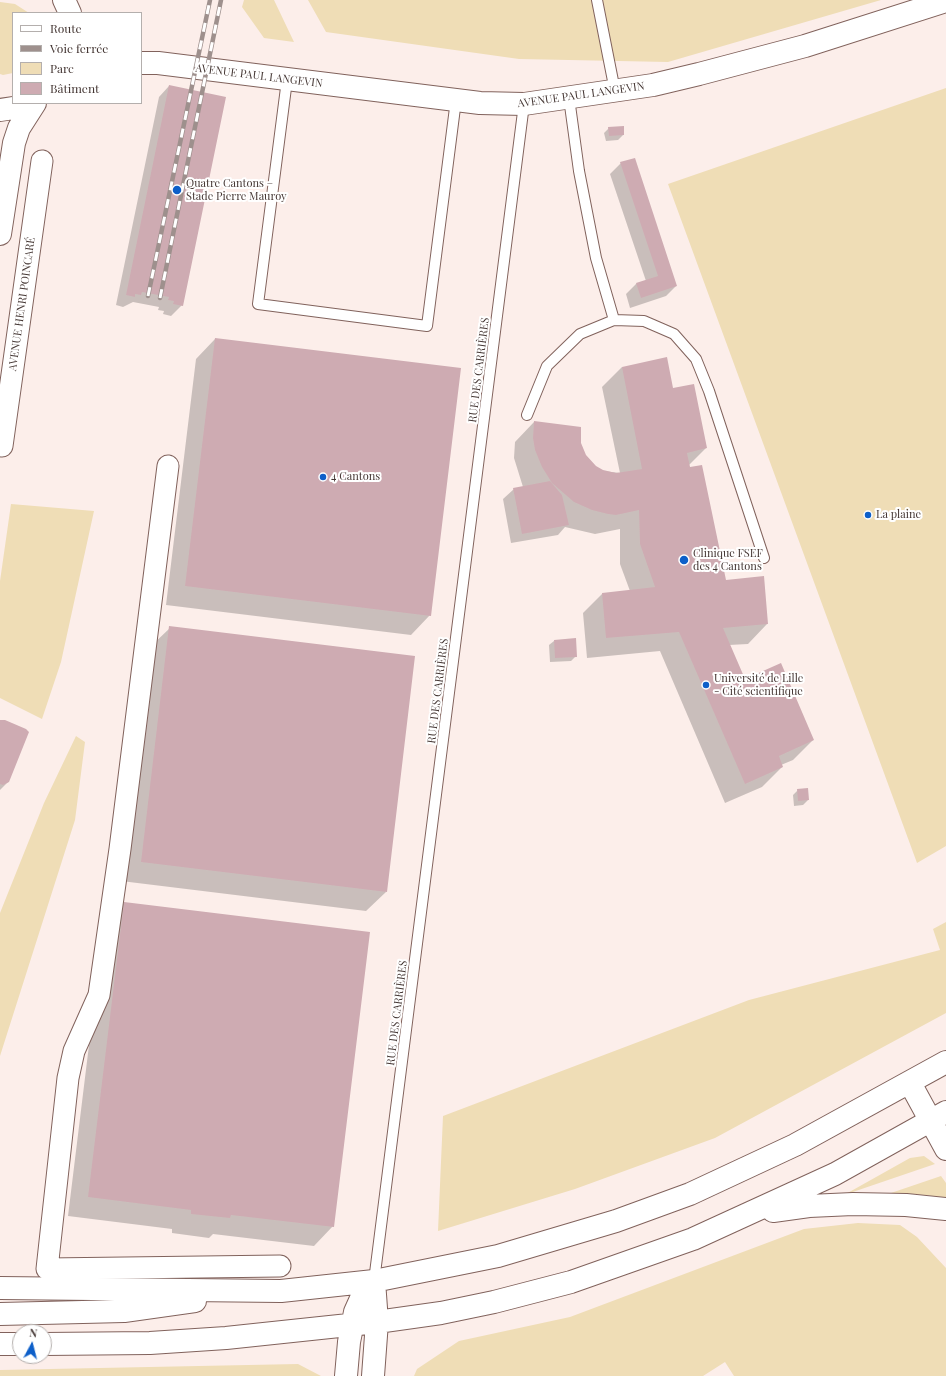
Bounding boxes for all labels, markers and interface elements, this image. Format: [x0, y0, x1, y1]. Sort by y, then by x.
legend [12, 12, 142, 104]
text: Route [50, 20, 82, 36]
text: Voie ferrée [50, 40, 108, 56]
text: Parc [50, 60, 74, 76]
street label: AVENUE PAUL LANGEVIN [195, 62, 323, 90]
text: Bâtiment [50, 80, 99, 96]
street label: AVENUE PAUL LANGEVIN [517, 80, 645, 110]
place label: Quatre Cantons – Stade Pierre Mauroy [186, 177, 287, 203]
marker: Quatre Cantons – Stade Pierre Mauroy [171, 184, 183, 196]
street label: AVENUE HENRI POINCARÉ [6, 236, 38, 372]
street label: RUE DES CARRIÈRES [466, 317, 492, 423]
place label: 4 Cantons [331, 470, 380, 484]
marker: 4 Cantons [318, 472, 328, 482]
place label: La plaine [876, 508, 921, 522]
marker: La plaine [863, 510, 873, 520]
place label: Clinique FSEF des 4 Cantons [693, 547, 763, 573]
marker: Clinique FSEF des 4 Cantons [678, 554, 690, 566]
street label: RUE DES CARRIÈRES [425, 638, 451, 744]
place label: Université de Lille ‐ Cité scientifique [714, 672, 803, 698]
marker: Université de Lille ‐ Cité scientifique [701, 680, 711, 690]
street label: RUE DES CARRIÈRES [384, 960, 410, 1066]
north arrow [12, 1324, 52, 1364]
text: N [29, 1325, 38, 1341]

